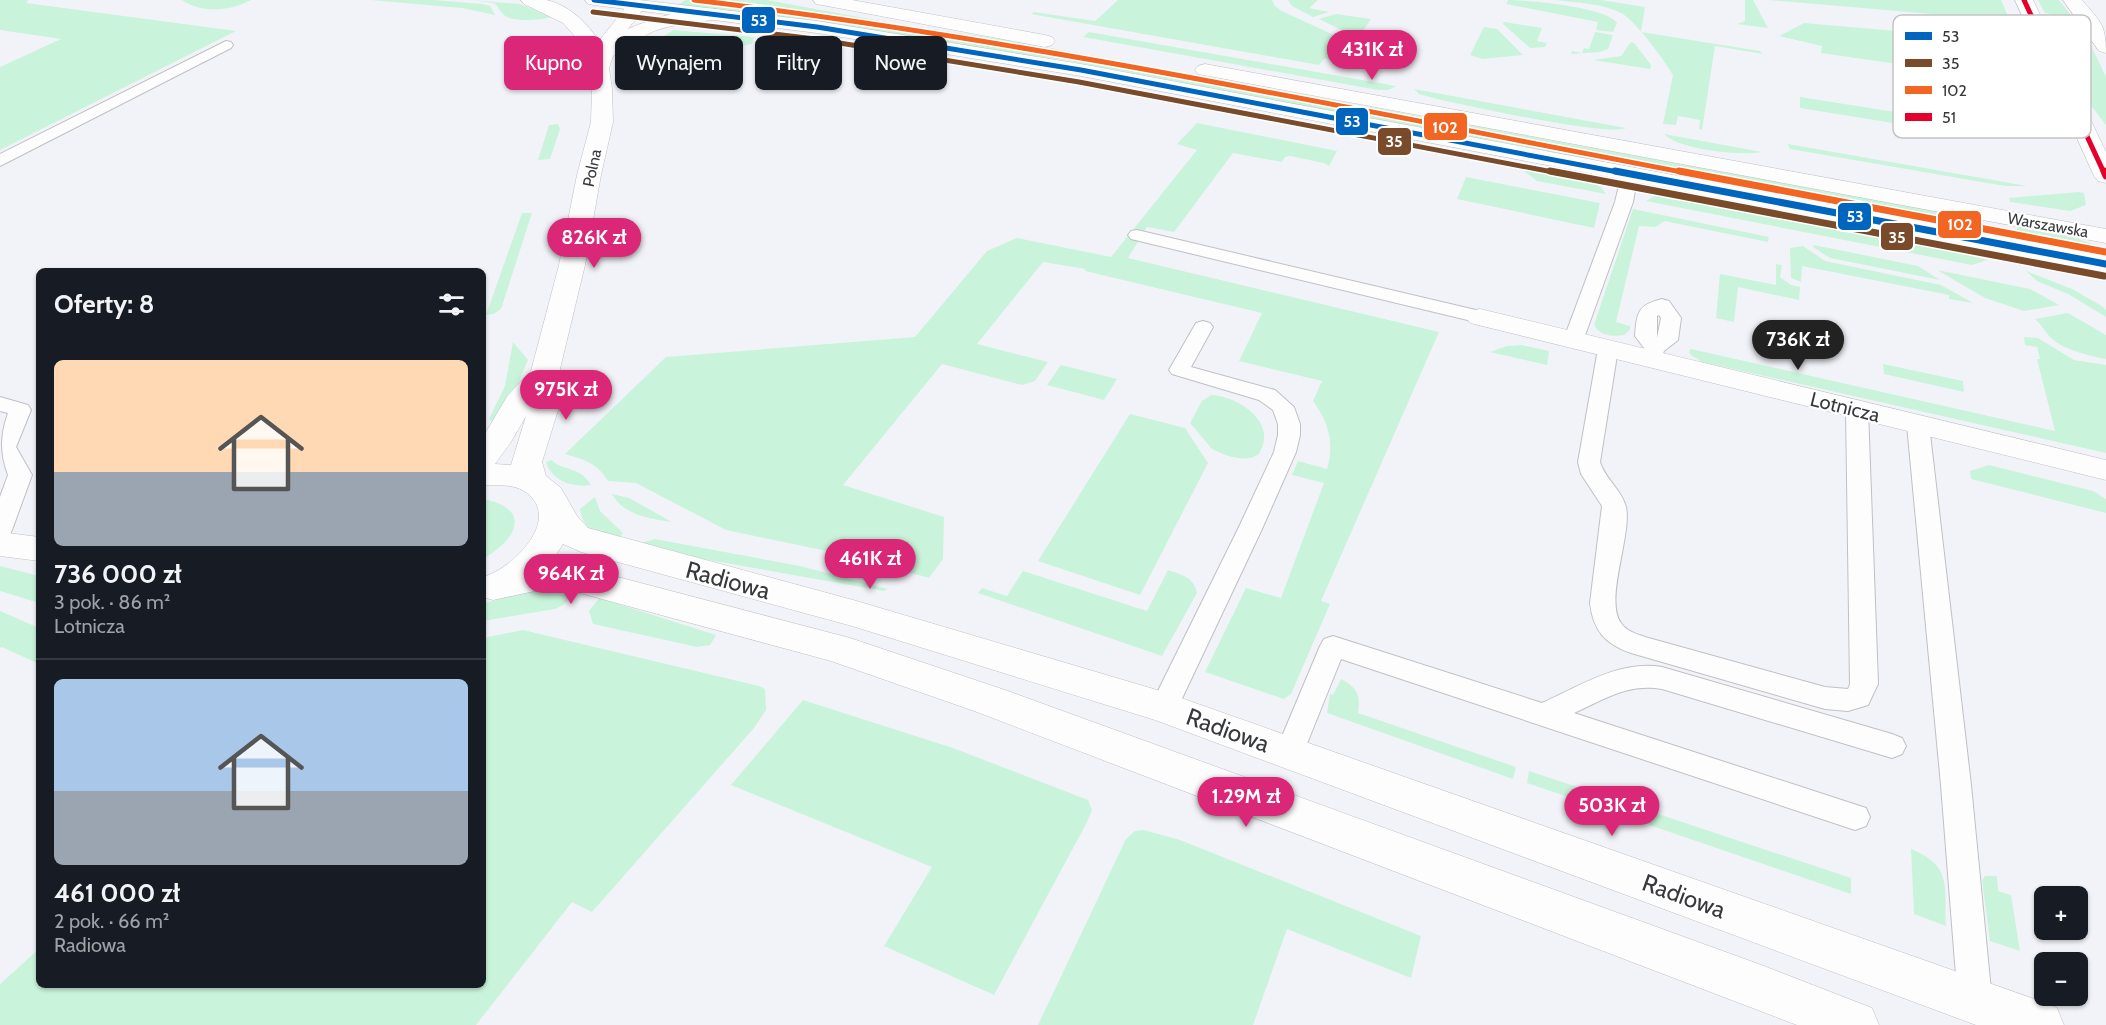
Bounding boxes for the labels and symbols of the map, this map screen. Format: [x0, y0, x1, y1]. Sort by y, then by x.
line badge: 53 [741, 6, 776, 34]
text: 53 [750, 11, 768, 30]
legend [1893, 15, 2091, 138]
text: 53 [1942, 27, 1959, 46]
pin: 431K zł [1317, 30, 1427, 81]
text: 35 [1942, 54, 1959, 73]
text: 102 [1942, 81, 1967, 100]
line badge: 53 [1335, 107, 1369, 136]
text: 51 [1942, 108, 1956, 127]
text: 53 [1343, 112, 1361, 131]
line badge: 102 [1423, 112, 1468, 141]
text: 102 [1432, 118, 1458, 137]
line badge: 35 [1377, 127, 1412, 156]
text: 35 [1385, 132, 1403, 151]
street label: Polna [579, 147, 605, 189]
line badge: 53 [1837, 202, 1872, 231]
text: 53 [1846, 207, 1864, 226]
street label: Warszawska [2006, 209, 2090, 242]
line badge: 102 [1937, 210, 1982, 239]
text: 102 [1947, 215, 1973, 234]
pin: 826K zł [539, 218, 649, 269]
line badge: 35 [1880, 222, 1914, 251]
text: 35 [1888, 228, 1906, 247]
pin: 736K zł [1743, 320, 1853, 371]
pin: 975K zł [511, 370, 621, 421]
street label: Lotnicza [1808, 387, 1883, 427]
pin: 461K zł [815, 539, 925, 590]
pin: 964K zł [516, 554, 626, 605]
street label: Radiowa [683, 555, 774, 605]
street label: Radiowa [1183, 702, 1274, 759]
pin: 1.29M zł [1184, 777, 1308, 828]
pin: 503K zł [1557, 786, 1667, 837]
street label: Radiowa [1639, 868, 1730, 925]

